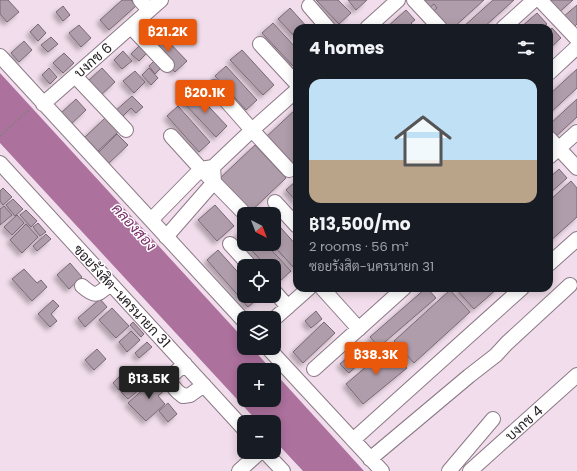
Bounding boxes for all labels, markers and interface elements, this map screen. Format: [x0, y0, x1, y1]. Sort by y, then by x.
pin: ฿21.2K [135, 19, 201, 53]
text: ฿21.2K [148, 22, 188, 41]
text: 4 homes [309, 36, 384, 60]
icon: filters [515, 37, 537, 59]
street label: บงกช 6 [70, 38, 116, 82]
pin: ฿20.1K [172, 80, 238, 114]
text: ฿20.1K [184, 83, 226, 102]
icon: home [387, 105, 459, 177]
water label: คลองสอง [107, 198, 162, 255]
north arrow [237, 207, 281, 251]
map controls [237, 207, 281, 459]
text: ฿13,500/mo [309, 212, 411, 236]
text: 2 rooms · 56 m² [309, 237, 409, 256]
street label: ซอยรังสิต-นครนายก 31 [69, 240, 175, 352]
text: ซอยรังสิต-นครนายก 31 [309, 257, 434, 276]
button: locate [237, 259, 281, 303]
button: layers [237, 311, 281, 355]
pin: ฿38.3K [343, 342, 409, 376]
text: ฿38.3K [354, 345, 398, 364]
button: + [237, 363, 281, 407]
pin: ฿13.5K [116, 366, 182, 400]
text: ฿13.5K [128, 369, 170, 388]
street label: บงกช 4 [501, 401, 547, 445]
button: − [237, 415, 281, 459]

